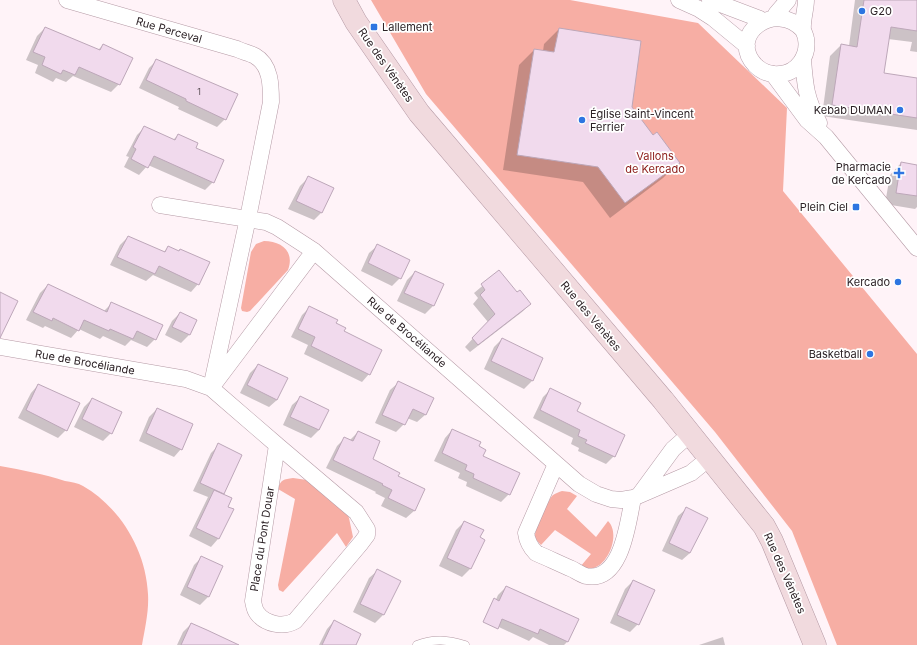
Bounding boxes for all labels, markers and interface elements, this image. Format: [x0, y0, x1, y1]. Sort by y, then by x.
place label: G20 [870, 4, 892, 18]
marker: G20 [857, 6, 867, 16]
street label: Rue Perceval [134, 14, 204, 46]
place label: Lallement [382, 20, 433, 34]
marker: Lallement [369, 22, 379, 32]
street label: Rue des Vénètes [355, 25, 417, 105]
house number: 1 [197, 86, 201, 97]
place label: Kebab DUMAN [814, 103, 892, 117]
marker: Kebab DUMAN [895, 105, 905, 115]
place label: Église Saint-Vincent Ferrier [590, 107, 694, 134]
marker: Église Saint-Vincent Ferrier [577, 115, 587, 125]
park label: Vallons de Kercado [625, 149, 685, 176]
place label: Pharmacie de Kercado [832, 160, 891, 187]
marker: Pharmacie de Kercado [894, 168, 904, 178]
place label: Plein Ciel [800, 200, 848, 214]
marker: Plein Ciel [851, 202, 861, 212]
place label: Kercado [847, 275, 890, 289]
marker: Kercado [893, 277, 903, 287]
street label: Rue des Vénètes [558, 278, 625, 354]
street label: Rue de Brocéliande [364, 294, 450, 370]
street label: Rue de Brocéliande [34, 346, 136, 378]
place label: Basketball [809, 347, 862, 361]
marker: Basketball [865, 349, 875, 359]
street label: Place du Pont Douar [247, 486, 277, 592]
street label: Rue des Vénètes [761, 530, 809, 616]

